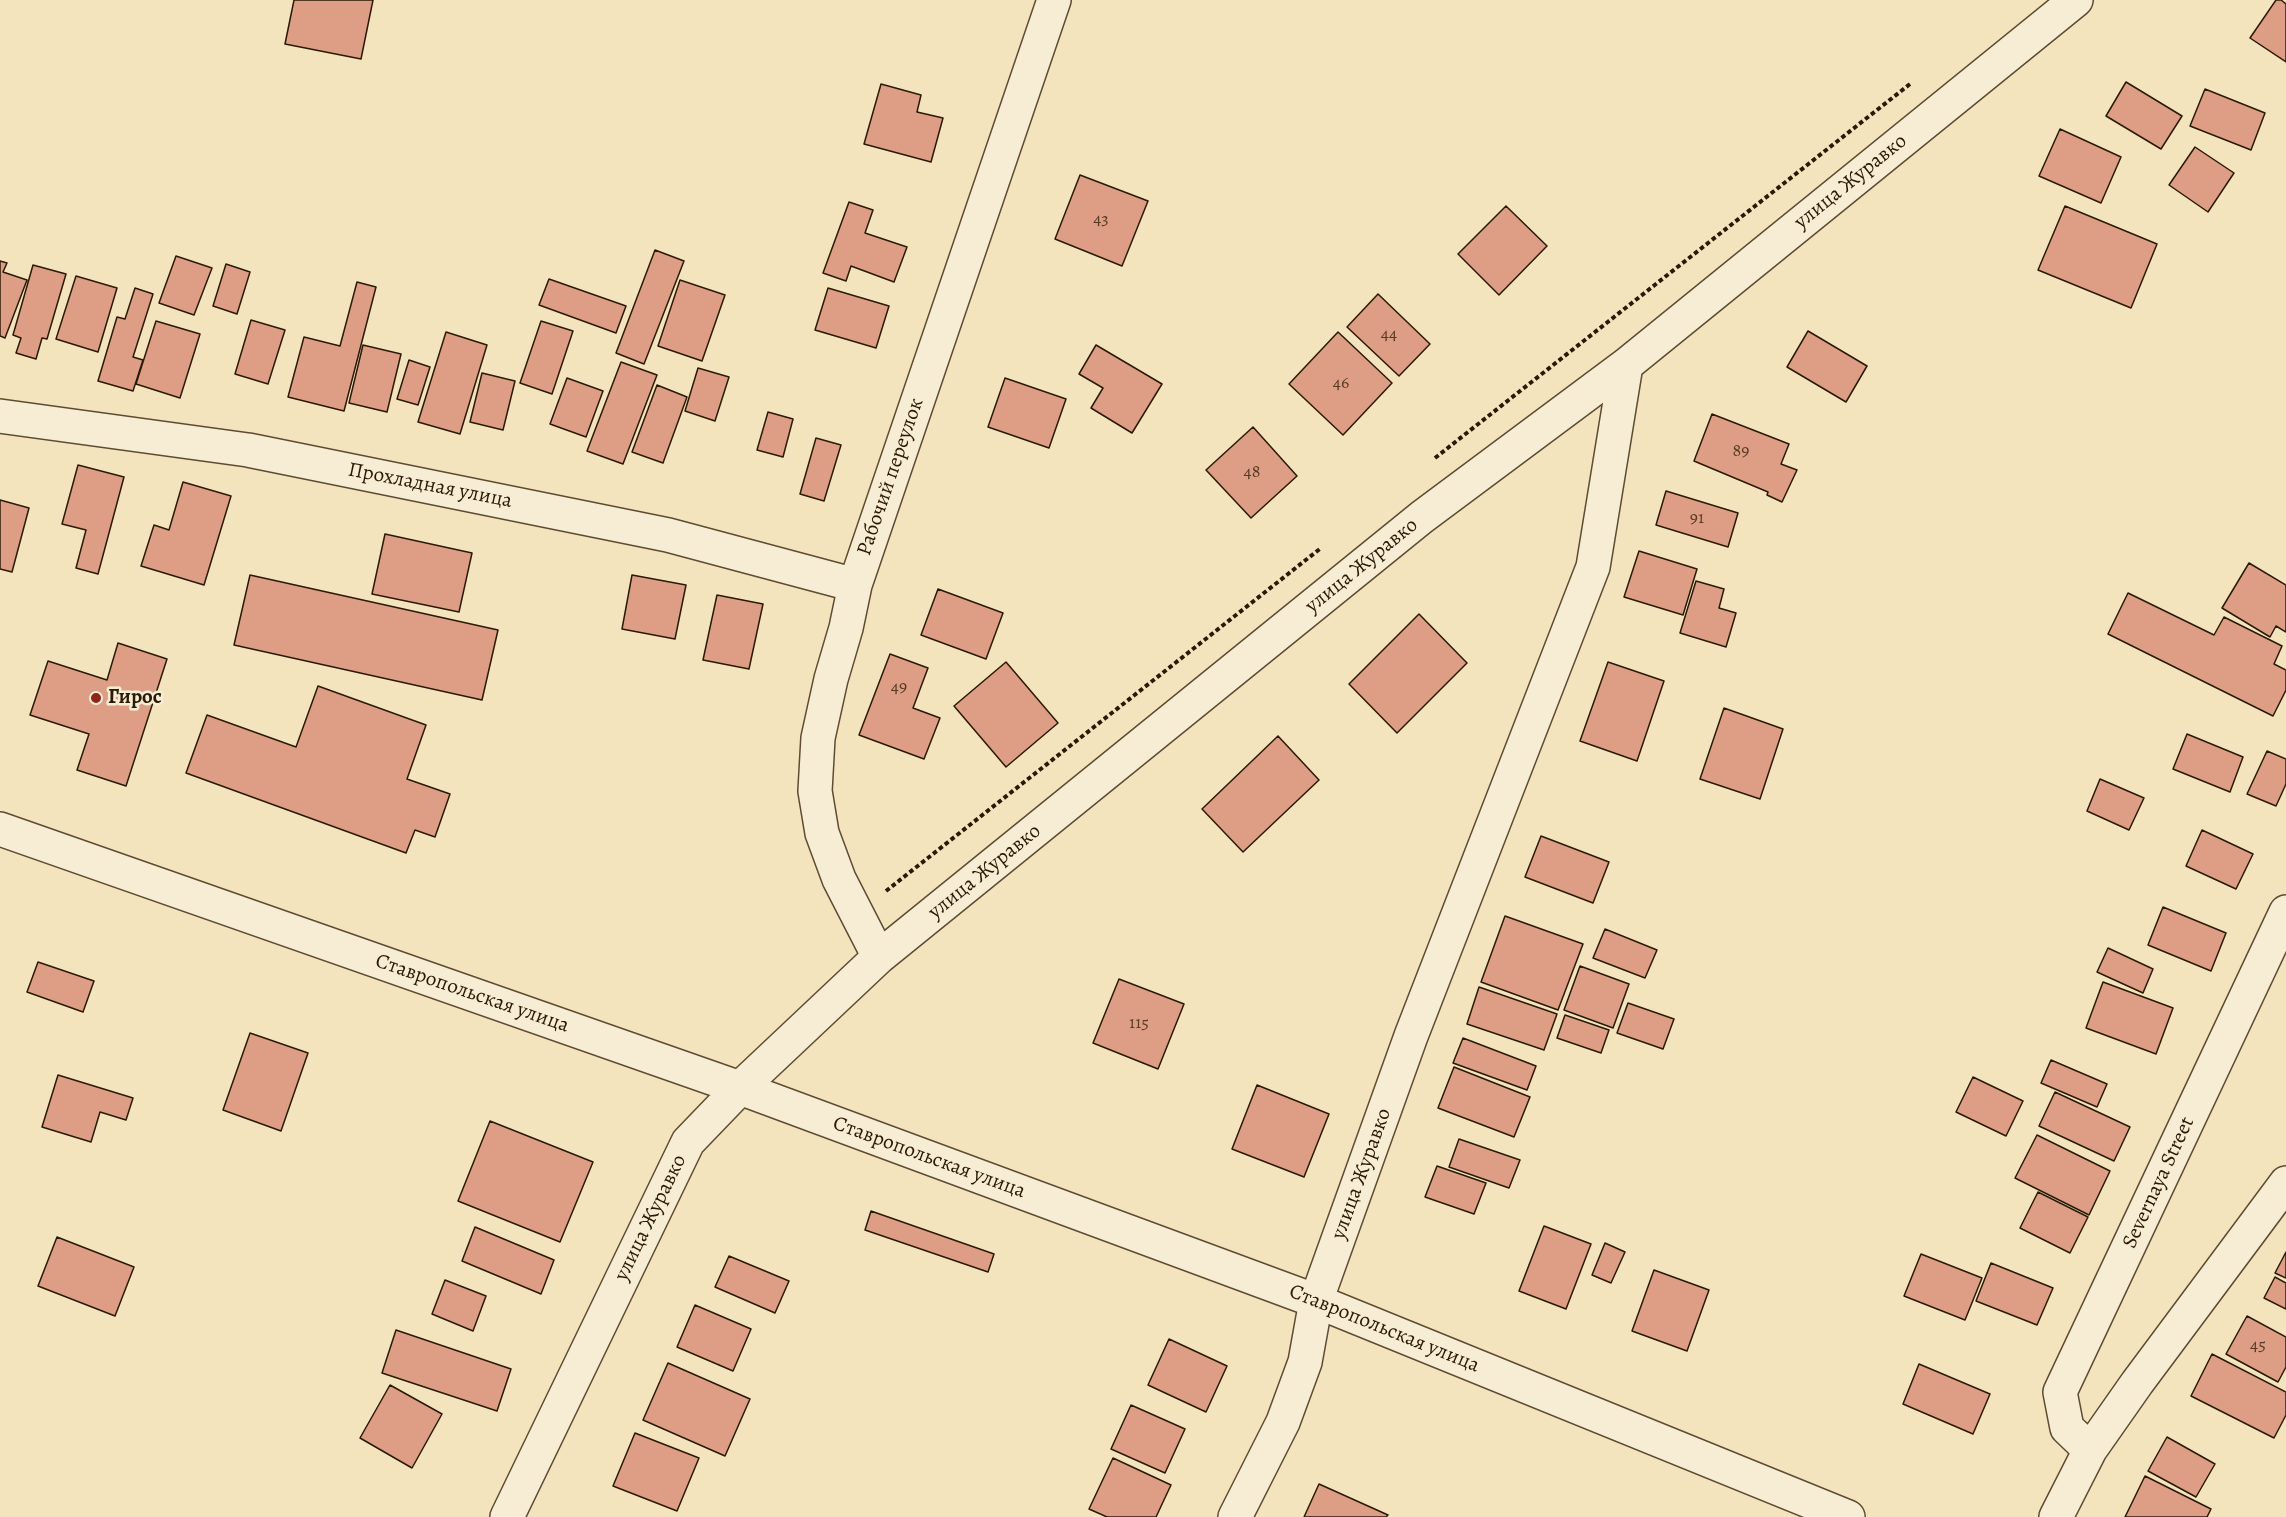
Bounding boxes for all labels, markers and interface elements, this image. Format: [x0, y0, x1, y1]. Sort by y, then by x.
street label: улица Журавко [1790, 129, 1912, 235]
house number: 43 [1093, 209, 1109, 231]
house number: 44 [1381, 324, 1397, 346]
house number: 46 [1333, 373, 1349, 395]
street label: Рабочий переулок [852, 395, 930, 559]
house number: 89 [1733, 441, 1749, 463]
street label: Прохладная улица [346, 458, 514, 514]
house number: 48 [1244, 462, 1260, 484]
house number: 91 [1690, 508, 1704, 530]
street label: улица Журавко [1301, 513, 1423, 619]
house number: 49 [891, 677, 907, 699]
place label: Гирос [108, 685, 162, 711]
marker: Гирос [89, 691, 103, 705]
street label: улица Журавко [924, 819, 1046, 925]
street label: Ставропольская улица [372, 949, 572, 1039]
house number: 115 [1129, 1013, 1149, 1035]
street label: улица Журавко [1327, 1105, 1397, 1243]
street label: Ставропольская улица [829, 1111, 1029, 1205]
street label: Severnaya Street [2118, 1113, 2200, 1253]
street label: улица Журавко [610, 1151, 692, 1285]
street label: Ставропольская улица [1285, 1279, 1483, 1379]
house number: 45 [2250, 1335, 2266, 1357]

